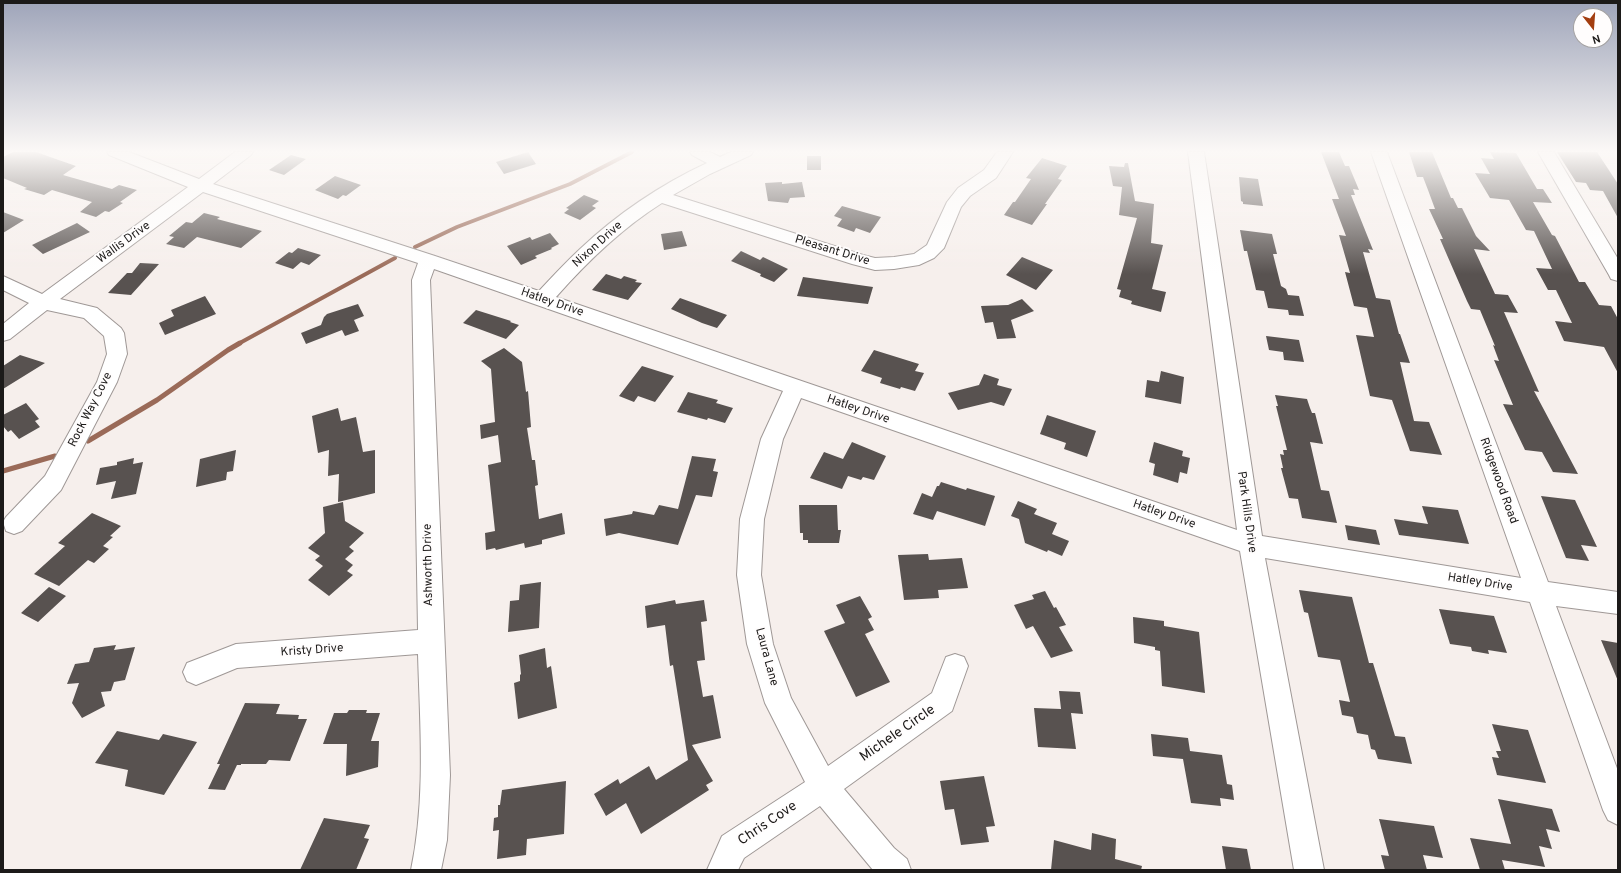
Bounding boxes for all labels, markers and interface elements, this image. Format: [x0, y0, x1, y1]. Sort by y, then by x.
north arrow [1573, 8, 1613, 48]
text: N [1590, 31, 1602, 46]
street label: Wallis Drive [95, 219, 153, 267]
street label: Nixon Drive [570, 219, 626, 271]
street label: Pleasant Drive [793, 233, 871, 269]
street label: Hatley Drive [519, 286, 585, 320]
street label: Rock Way Cove [66, 370, 116, 450]
street label: Hatley Drive [825, 393, 891, 427]
street label: Ridgewood Road [1476, 436, 1520, 526]
street label: Park Hills Drive [1233, 470, 1259, 554]
street label: Hatley Drive [1131, 498, 1197, 532]
street label: Ashworth Drive [421, 524, 437, 606]
street label: Hatley Drive [1447, 571, 1513, 595]
street label: Laura Lane [751, 626, 781, 688]
street label: Kristy Drive [280, 642, 344, 660]
street label: Michele Circle [857, 702, 939, 766]
street label: Chris Cove [735, 798, 801, 850]

